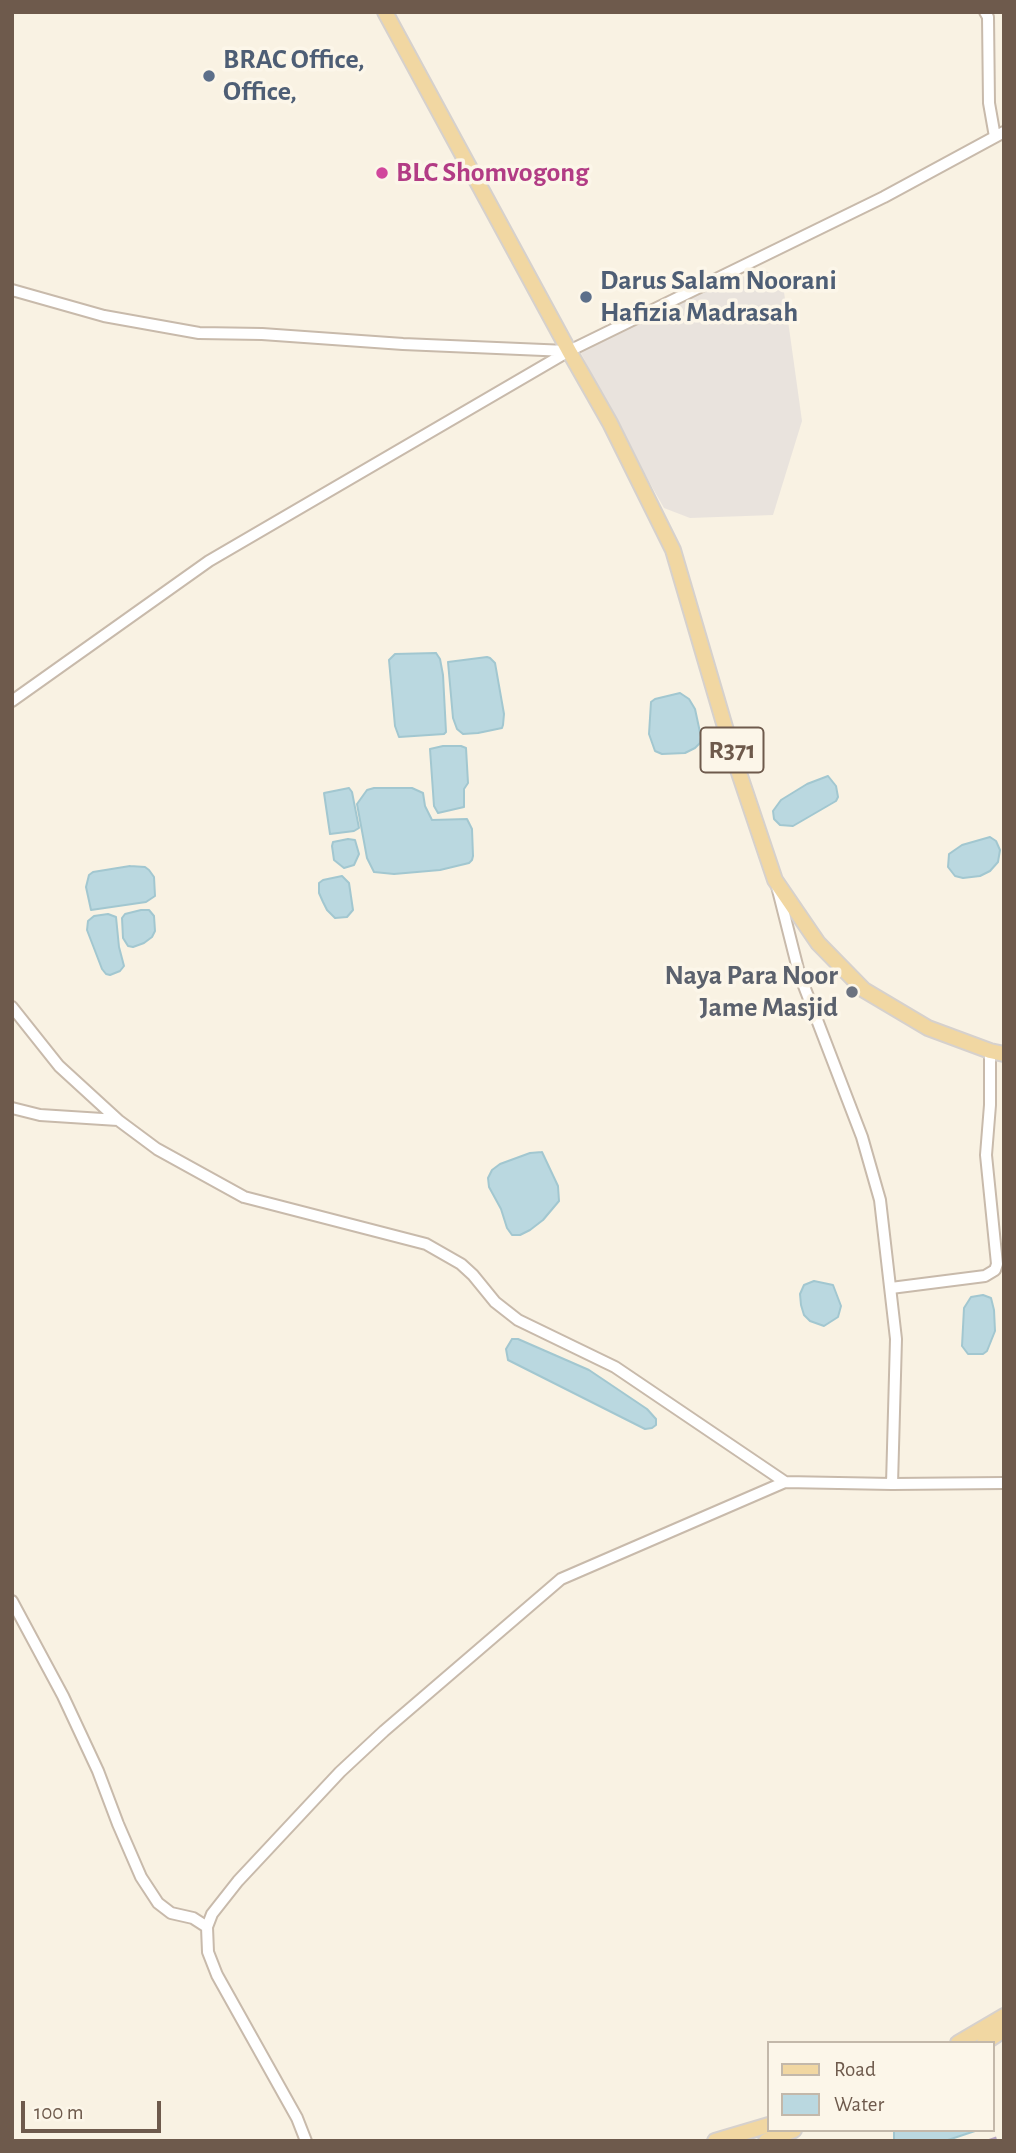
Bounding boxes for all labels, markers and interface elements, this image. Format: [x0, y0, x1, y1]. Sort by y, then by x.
place label: BRAC Office, Office, [223, 43, 364, 109]
marker: BRAC Office, Office, [201, 68, 217, 84]
place label: BLC Shomvogong [396, 156, 589, 190]
marker: BLC Shomvogong [374, 165, 390, 181]
place label: Darus Salam Noorani Hafizia Madrasah [600, 264, 837, 330]
marker: Darus Salam Noorani Hafizia Madrasah [578, 289, 594, 305]
road number: R371 [700, 728, 764, 772]
place label: Naya Para Noor Jame Masjid [664, 959, 838, 1025]
marker: Naya Para Noor Jame Masjid [844, 984, 860, 1000]
legend [768, 2041, 995, 2132]
text: Road [834, 2059, 876, 2080]
scale bar [24, 2086, 164, 2130]
text: Water [834, 2094, 884, 2115]
text: 100 m [34, 2102, 84, 2123]

